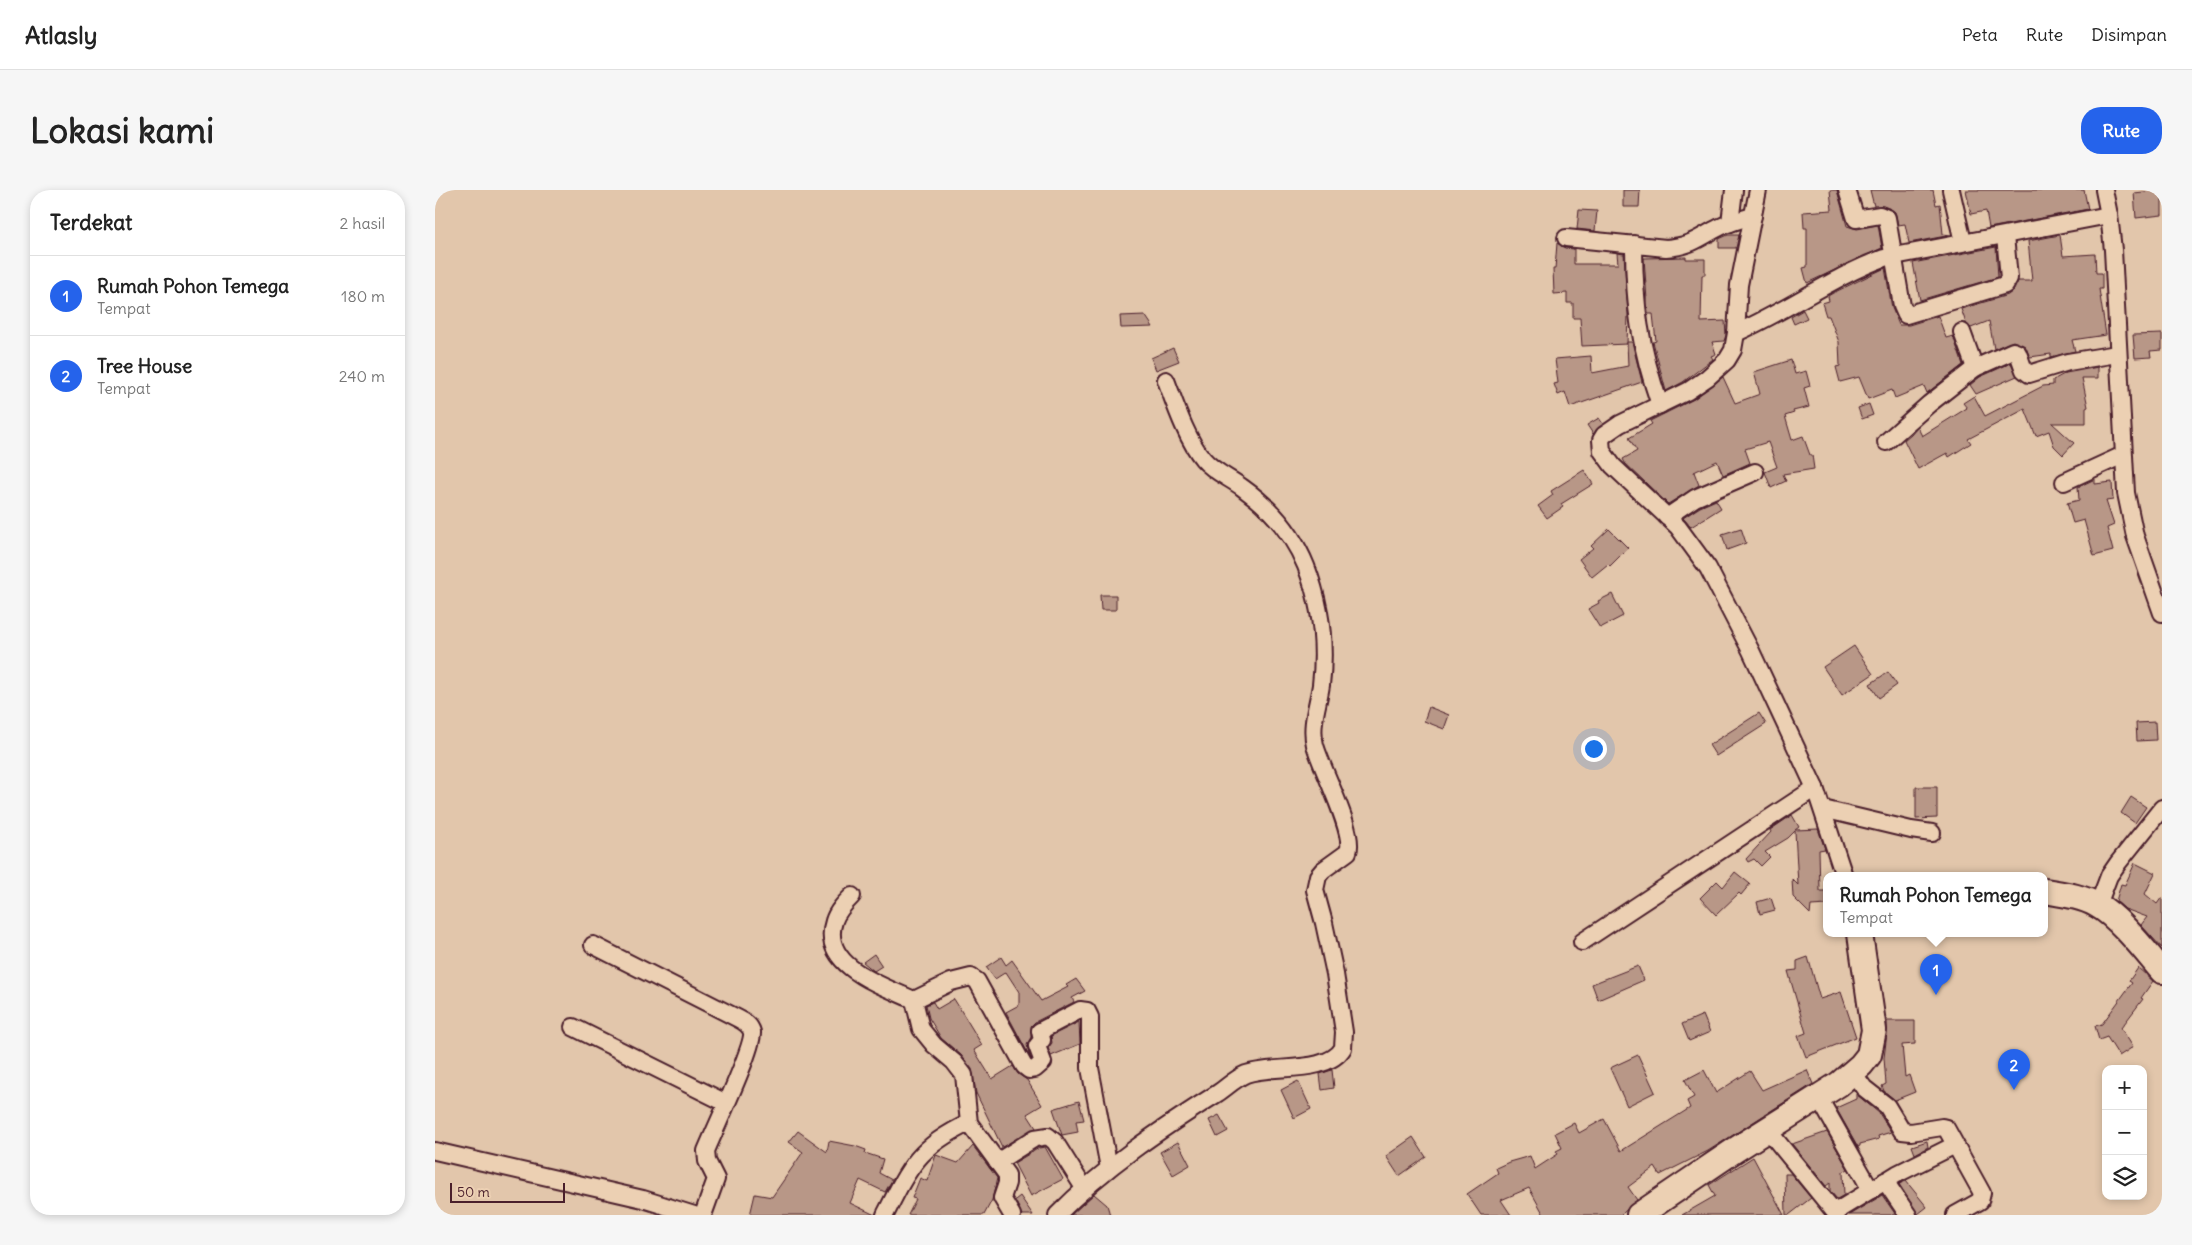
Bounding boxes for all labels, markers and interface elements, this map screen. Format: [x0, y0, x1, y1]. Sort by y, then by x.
text: Atlasly [25, 20, 97, 50]
text: Peta [1962, 23, 1998, 46]
text: Rute [2026, 23, 2063, 46]
text: Disimpan [2091, 23, 2167, 46]
button: Rute [2081, 107, 2162, 154]
text: Lokasi kami [30, 108, 214, 152]
text: Terdekat [50, 209, 132, 236]
text: 2 hasil [340, 213, 385, 233]
text: Rumah Pohon Temega [97, 274, 289, 298]
text: 1 [63, 286, 69, 306]
text: 180 m [341, 286, 385, 306]
text: Tempat [97, 298, 151, 318]
text: Tree House [97, 354, 192, 378]
text: 2 [62, 366, 70, 386]
text: 240 m [339, 366, 385, 386]
text: Tempat [97, 378, 151, 398]
your location [1581, 736, 1607, 762]
popup [1823, 872, 2048, 937]
text: Rumah Pohon Temega [1839, 883, 2032, 907]
text: Tempat [1839, 907, 1893, 927]
pin: 1 [1920, 954, 1952, 995]
pin: 2 [1998, 1049, 2030, 1090]
map controls [2102, 1065, 2147, 1200]
button: + [2102, 1065, 2147, 1110]
button: − [2102, 1110, 2147, 1155]
button: layers [2102, 1155, 2147, 1200]
scale bar [450, 1180, 565, 1203]
text: 50 m [457, 1183, 490, 1201]

